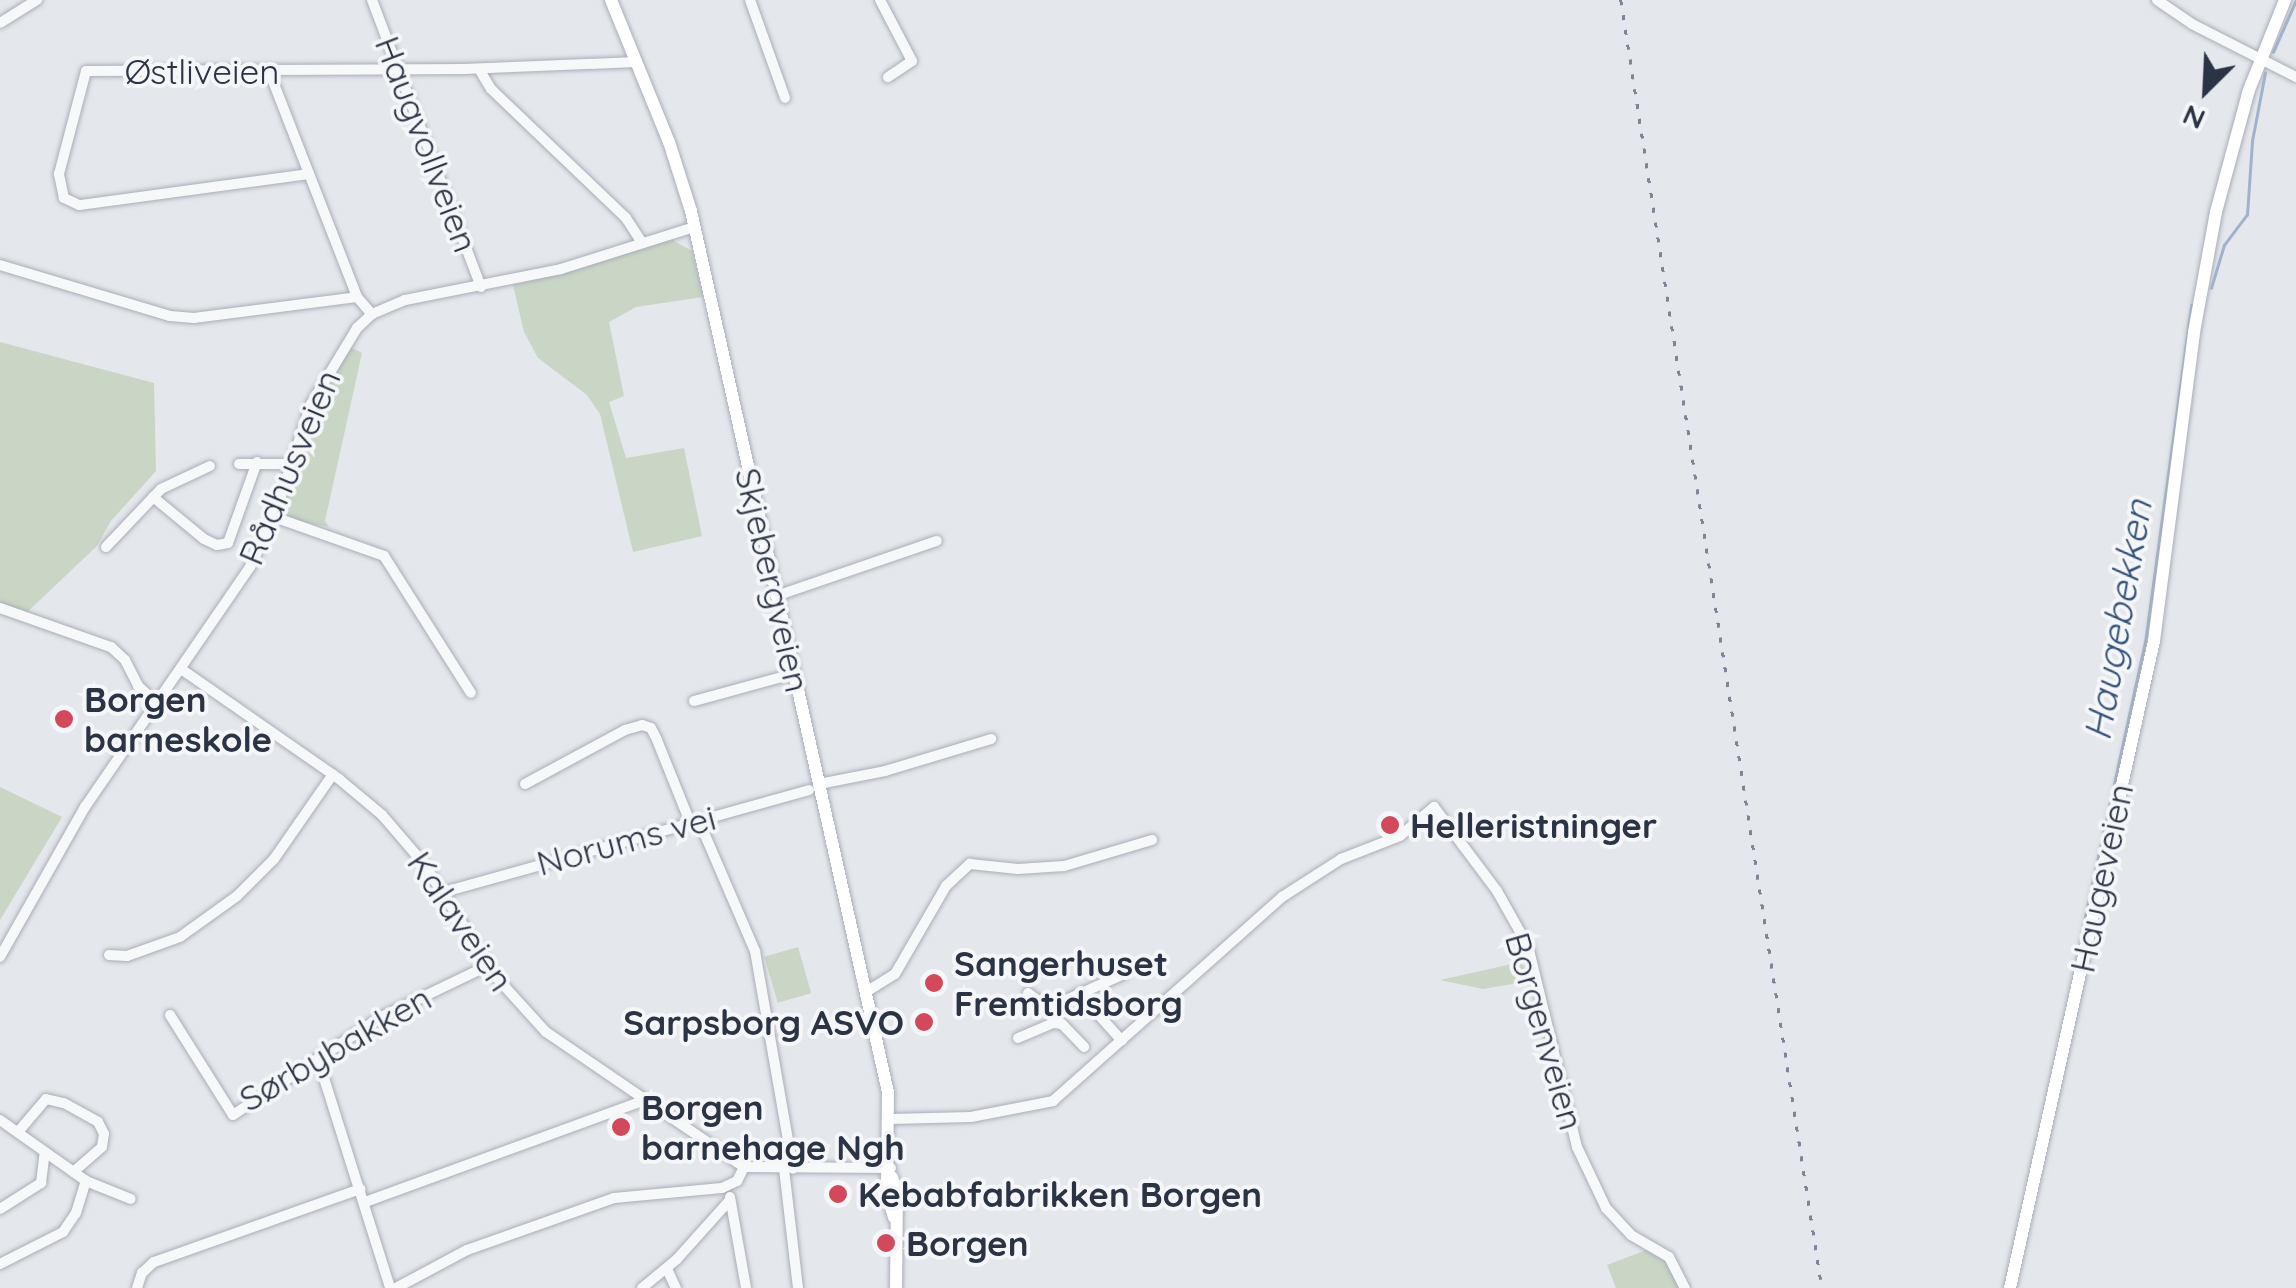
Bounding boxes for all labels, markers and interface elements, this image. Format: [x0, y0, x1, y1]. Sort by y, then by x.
street label: Haugvollveien [367, 30, 487, 258]
north arrow [2156, 40, 2256, 140]
street label: Østliveien [125, 50, 279, 92]
text: N [2177, 98, 2210, 138]
street label: Rådhusveien [229, 363, 349, 571]
street label: Skjebergveien [727, 464, 819, 696]
water label: Haugebekken [2074, 496, 2162, 744]
place label: Borgen barneskole [84, 678, 272, 760]
marker: Borgen barneskole [53, 708, 75, 730]
street label: Haugeveien [2061, 780, 2141, 976]
street label: Norums vei [532, 796, 720, 884]
place label: Helleristninger [1410, 804, 1657, 846]
marker: Helleristninger [1379, 814, 1401, 836]
street label: Kalaveien [399, 843, 523, 999]
street label: Borgenveien [1497, 927, 1593, 1135]
place label: Sangerhuset Fremtidsborg [954, 942, 1183, 1024]
marker: Sangerhuset Fremtidsborg [923, 972, 945, 994]
street label: Sørbybakken [232, 976, 438, 1120]
place label: Sarpsborg ASVO [623, 1001, 904, 1043]
marker: Sarpsborg ASVO [913, 1011, 935, 1033]
place label: Borgen barnehage Ngh [641, 1086, 905, 1168]
marker: Borgen barnehage Ngh [610, 1116, 632, 1138]
place label: Kebabfabrikken Borgen [858, 1173, 1262, 1215]
marker: Kebabfabrikken Borgen [827, 1183, 849, 1205]
place label: Borgen [906, 1222, 1029, 1264]
marker: Borgen [875, 1232, 897, 1254]

